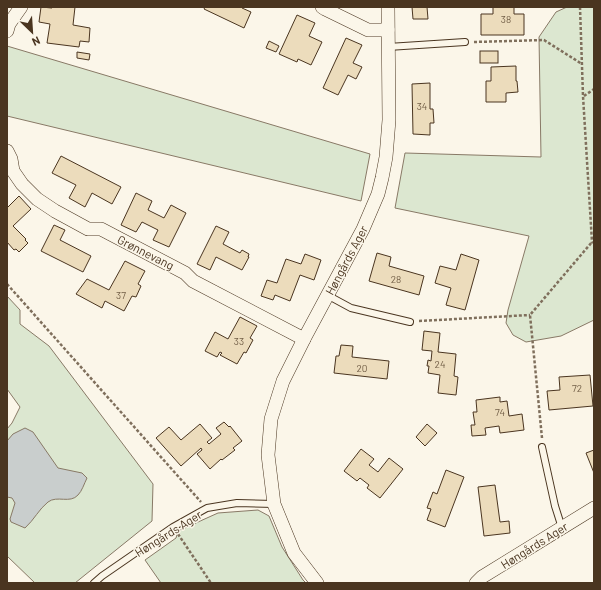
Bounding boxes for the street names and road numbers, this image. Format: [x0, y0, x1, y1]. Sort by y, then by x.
street label: Høngårds Ager [322, 222, 370, 297]
street label: Grønnevang [115, 232, 177, 272]
street label: Høngårds Ager [132, 506, 205, 559]
street label: Høngårds Ager [498, 518, 571, 571]

